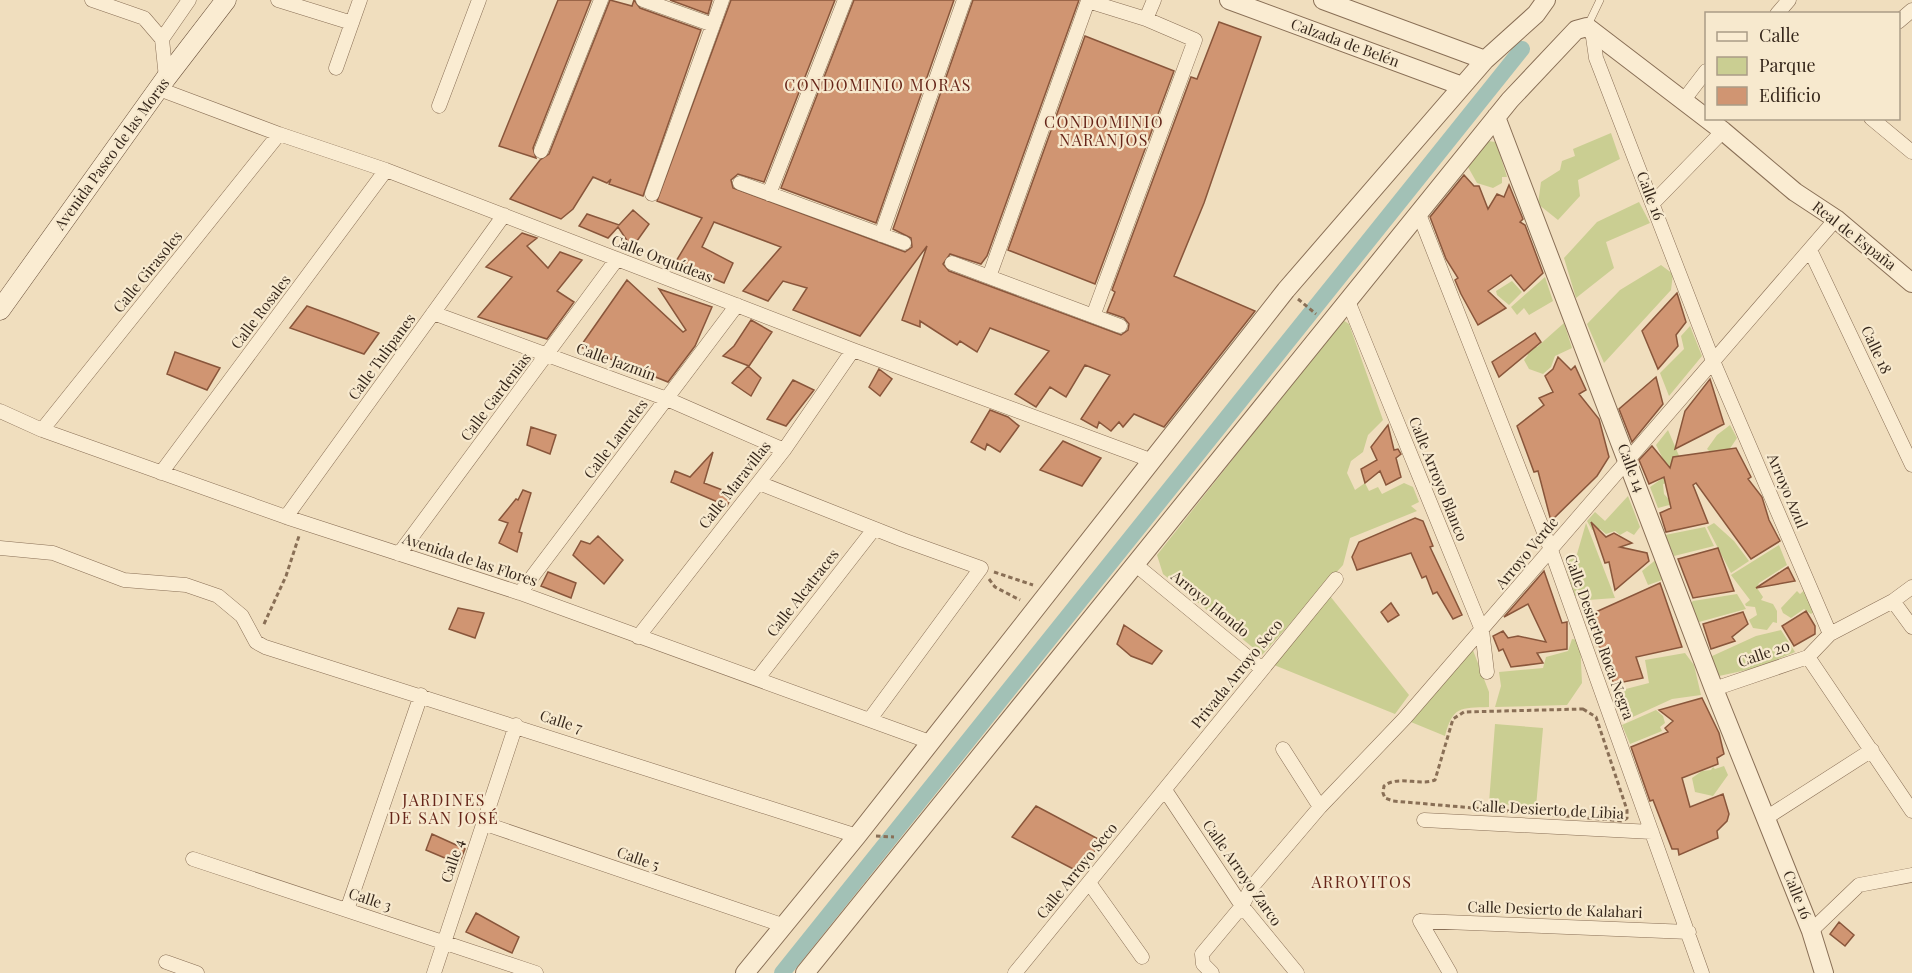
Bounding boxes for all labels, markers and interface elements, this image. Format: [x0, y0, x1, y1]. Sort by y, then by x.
legend [1705, 12, 1900, 120]
street label: Calzada de Belén [1288, 13, 1402, 71]
text: Calle [1759, 23, 1800, 47]
text: Parque [1759, 53, 1816, 77]
street label: Avenida Paseo de las Moras [49, 73, 173, 234]
district label: CONDOMINIO MORAS [784, 74, 972, 95]
text: Edificio [1759, 83, 1821, 107]
district label: CONDOMINIO NARANJOS [1044, 111, 1164, 150]
street label: Calle 16 [1632, 168, 1669, 223]
street label: Real de España [1809, 196, 1901, 275]
street label: Calle Girasoles [108, 226, 186, 316]
street label: Calle Orquídeas [609, 230, 716, 287]
street label: Calle Rosales [226, 270, 295, 353]
street label: Calle Tulipanes [343, 309, 419, 404]
street label: Calle 18 [1857, 322, 1897, 377]
street label: Calle Jazmín [574, 337, 659, 385]
street label: Calle Gardenias [455, 348, 535, 445]
street label: Calle Laureles [579, 394, 652, 482]
street label: Calle Arroyo Blanco [1405, 413, 1473, 544]
street label: Calle Maravillas [694, 436, 775, 533]
street label: Calle 14 [1614, 440, 1650, 495]
street label: Arroyo Azul [1763, 449, 1813, 531]
street label: Arroyo Verde [1490, 512, 1562, 593]
street label: Avenida de las Flores [399, 528, 540, 590]
street label: Calle Alcatraces [762, 544, 843, 640]
street label: Calle Desierto Roca Negra [1561, 551, 1639, 723]
street label: Arroyo Hondo [1167, 565, 1254, 641]
street label: Privada Arroyo Seco [1186, 615, 1286, 732]
street label: Calle 20 [1735, 635, 1792, 671]
street label: Calle 7 [537, 705, 585, 737]
district label: JARDINES DE SAN JOSÉ [389, 789, 499, 828]
street label: Calle Desierto de Libia [1472, 795, 1625, 823]
street label: Calle Arroyo Zarco [1199, 815, 1287, 929]
street label: Calle Arroyo Seco [1031, 818, 1121, 923]
street label: Calle 4 [436, 836, 468, 885]
street label: Calle 5 [614, 841, 662, 875]
street label: Calle 16 [1779, 867, 1817, 922]
district label: ARROYITOS [1311, 871, 1412, 892]
street label: Calle 3 [346, 883, 395, 915]
street label: Calle Desierto de Kalahari [1467, 896, 1643, 922]

